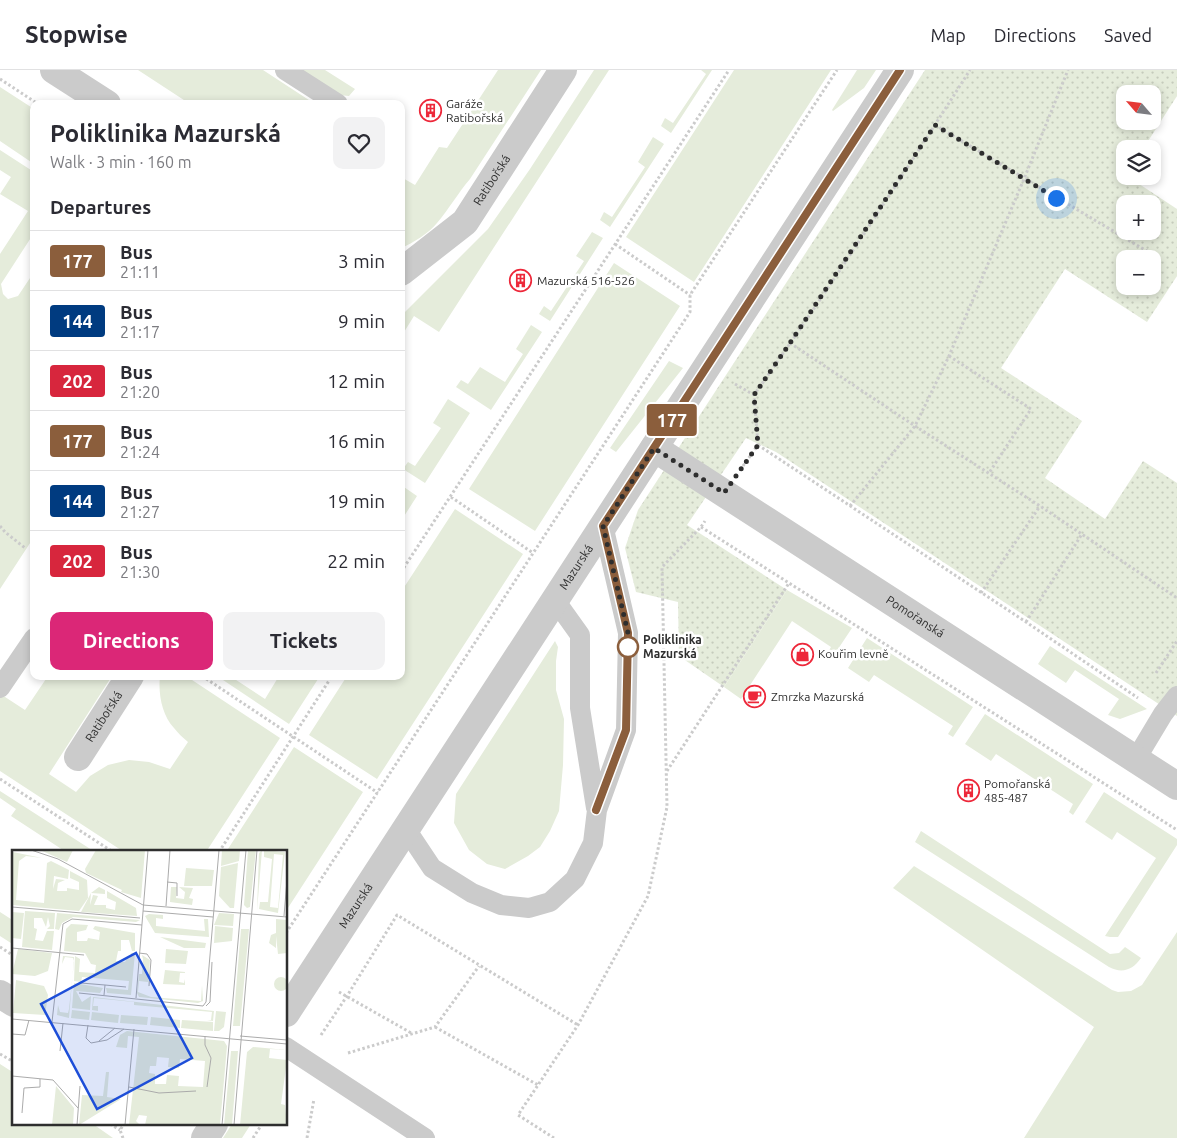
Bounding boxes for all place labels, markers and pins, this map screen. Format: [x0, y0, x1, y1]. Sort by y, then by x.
place label: Garáže Ratibořská [446, 97, 503, 124]
building icon: Garáže Ratibořská [418, 99, 442, 123]
building icon: Mazurská 516-526 [509, 269, 533, 293]
place label: Mazurská 516-526 [537, 274, 635, 287]
place label: Poliklinika Mazurská [643, 633, 702, 660]
marker: Poliklinika Mazurská [617, 636, 639, 658]
shop icon: Kouřim levně [790, 642, 814, 666]
place label: Kouřim levně [818, 647, 889, 660]
cafe icon: Zmrzka Mazurská [743, 685, 767, 709]
place label: Zmrzka Mazurská [771, 690, 864, 703]
place label: Pomořanská 485-487 [984, 777, 1050, 804]
building icon: Pomořanská 485-487 [956, 779, 980, 803]

